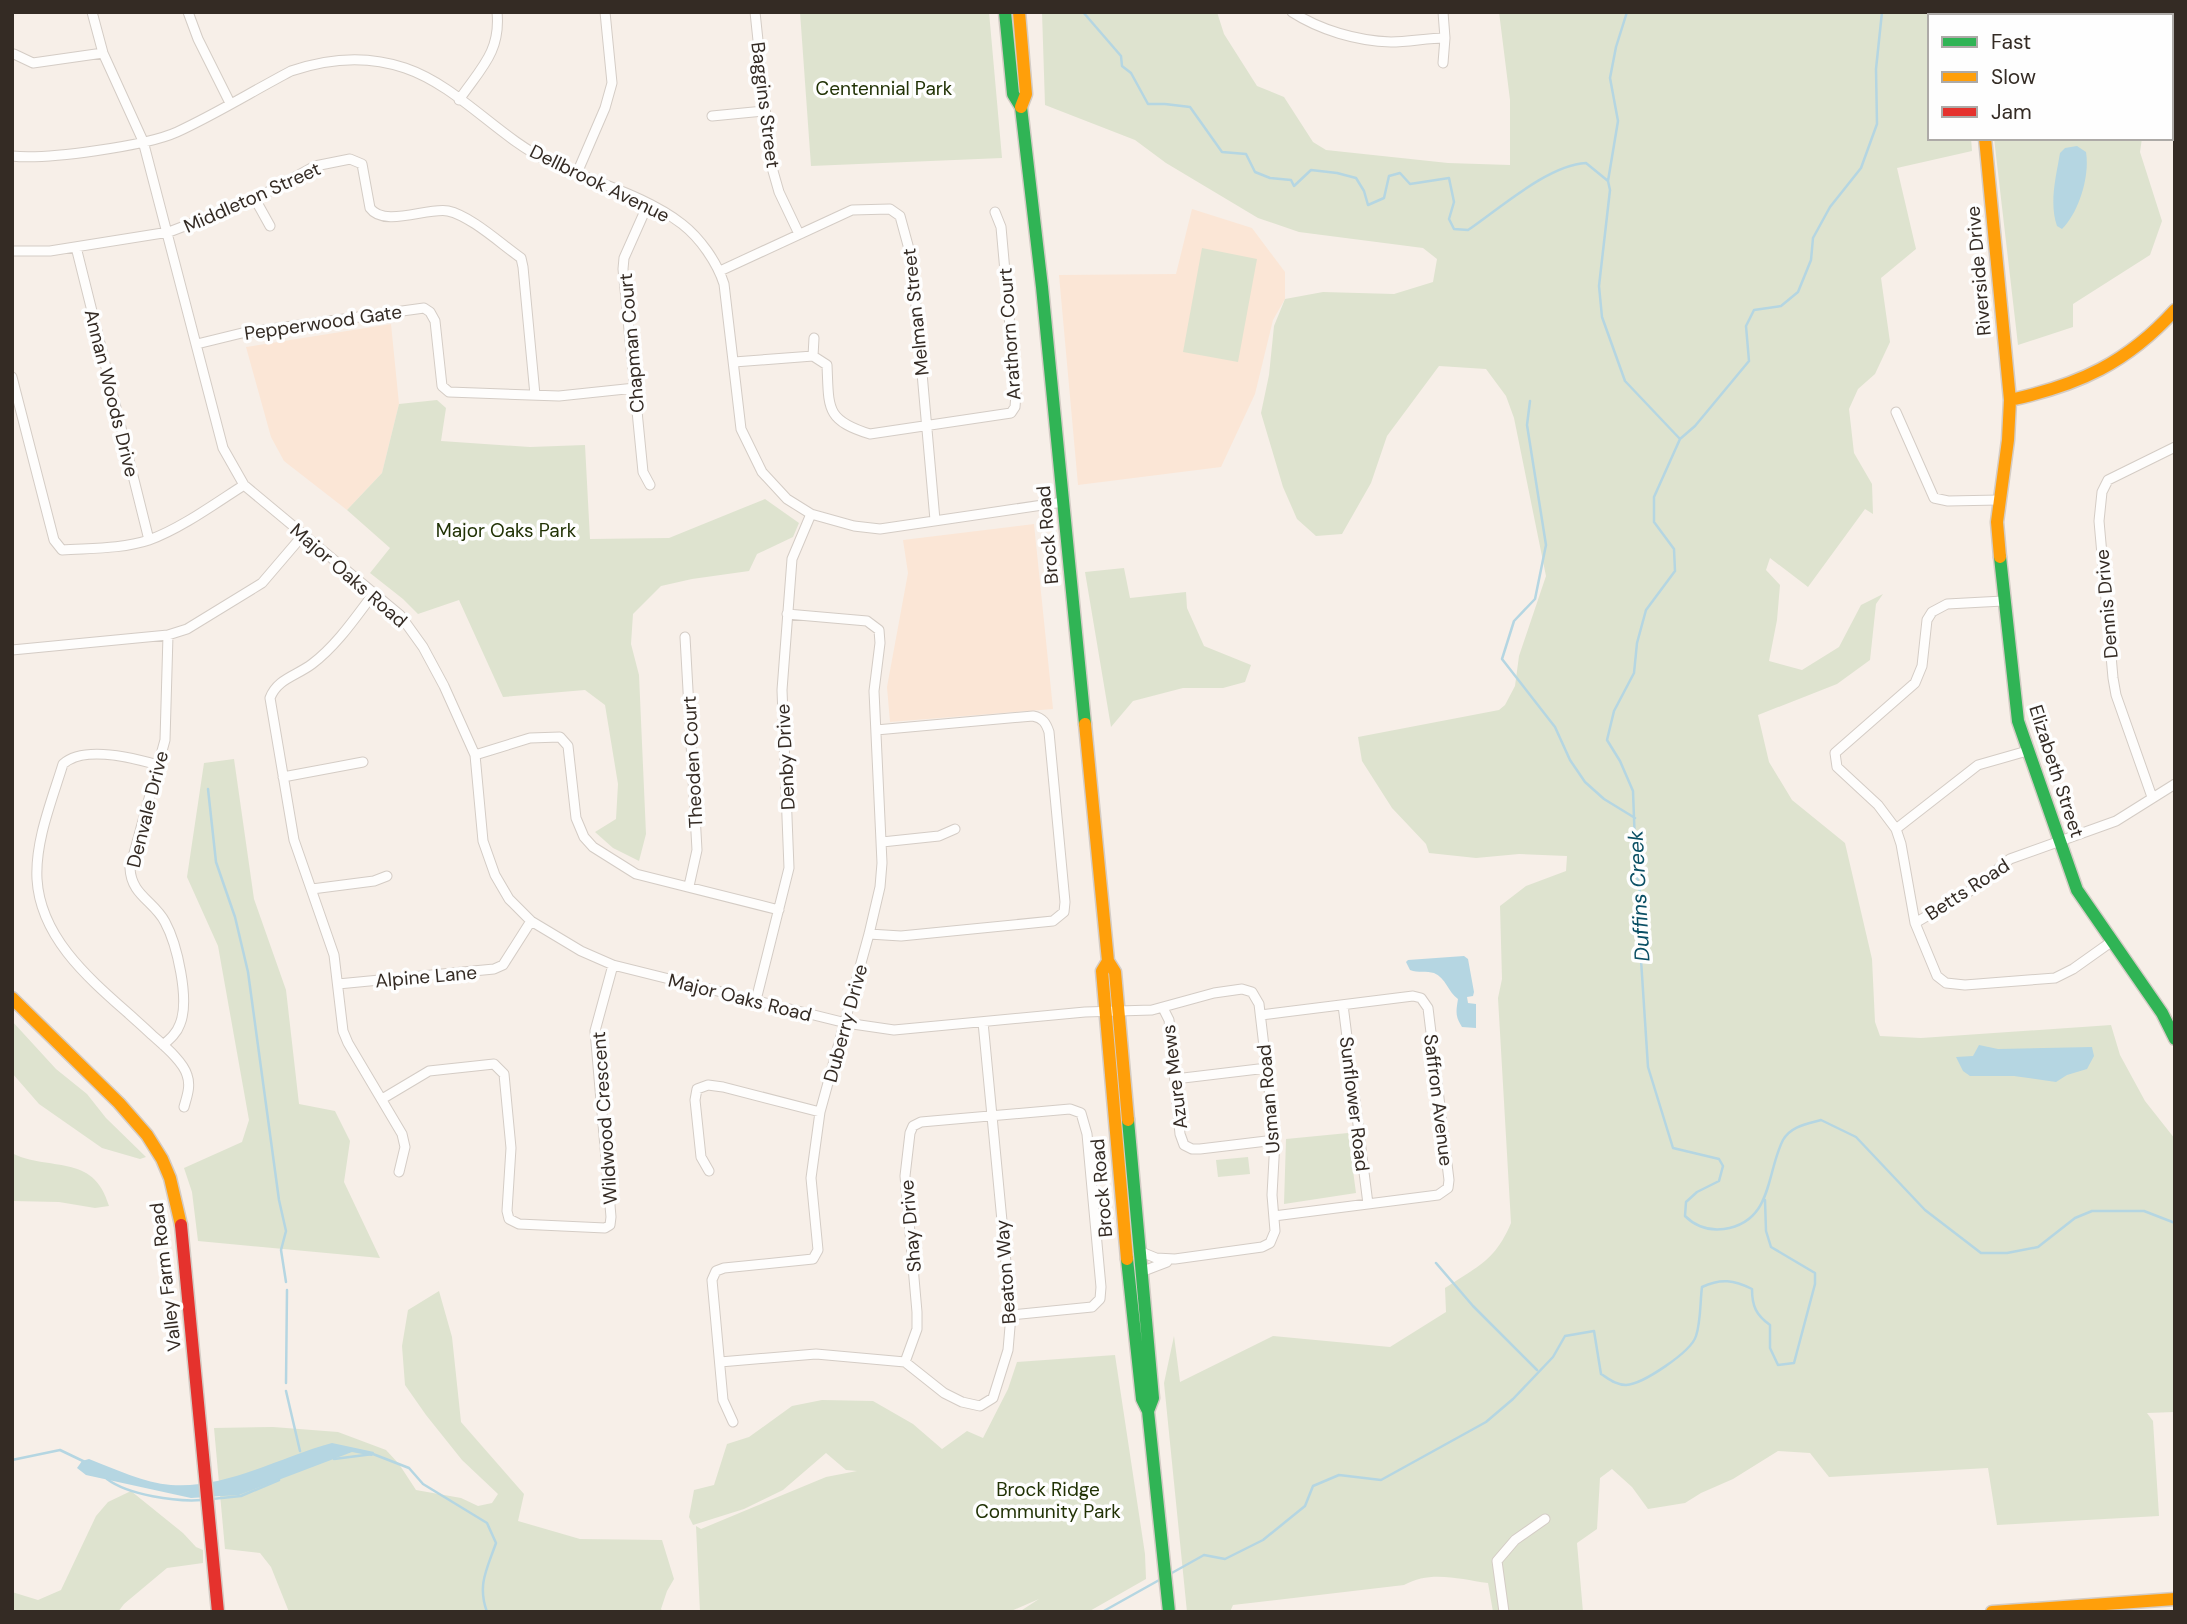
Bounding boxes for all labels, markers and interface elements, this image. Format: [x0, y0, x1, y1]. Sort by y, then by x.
legend [1928, 14, 2173, 140]
text: Fast [1991, 28, 2031, 56]
street label: Baggins Street [745, 41, 786, 170]
text: Slow [1991, 63, 2036, 91]
park label: Centennial Park [816, 76, 953, 101]
text: Jam [1991, 98, 2032, 126]
street label: Dellbrook Avenue [526, 139, 674, 228]
street label: Middleton Street [180, 156, 325, 239]
street label: Riverside Drive [1960, 205, 1997, 337]
street label: Melman Street [896, 247, 935, 377]
street label: Arathorn Court [992, 267, 1027, 401]
street label: Chapman Court [613, 272, 650, 414]
street label: Pepperwood Gate [243, 299, 404, 346]
street label: Annan Woods Drive [79, 307, 144, 480]
street label: Brock Road [1031, 484, 1064, 585]
street label: Major Oaks Road [285, 518, 412, 633]
park label: Major Oaks Park [436, 518, 577, 543]
street label: Dennis Drive [2089, 548, 2124, 660]
street label: Theoden Court [677, 695, 708, 829]
street label: Elizabeth Street [2023, 702, 2090, 841]
street label: Denby Drive [770, 703, 801, 811]
street label: Denvale Drive [121, 748, 174, 870]
water label: Duffins Creek [1622, 829, 1656, 962]
street label: Betts Road [1920, 853, 2014, 926]
street label: Alpine Lane [374, 960, 478, 993]
street label: Duberry Drive [818, 961, 873, 1085]
street label: Major Oaks Road [665, 968, 814, 1027]
street label: Azure Mews [1156, 1023, 1193, 1131]
street label: Wildwood Crescent [586, 1031, 623, 1205]
street label: Saffron Avenue [1418, 1033, 1459, 1167]
street label: Sunflower Road [1334, 1035, 1375, 1173]
street label: Usman Road [1251, 1043, 1286, 1155]
street label: Brock Road [1085, 1137, 1118, 1238]
street label: Shay Drive [894, 1179, 927, 1273]
street label: Valley Farm Road [144, 1201, 187, 1353]
street label: Beaton Way [989, 1218, 1022, 1325]
park label: Brock Ridge Community Park [975, 1477, 1121, 1524]

